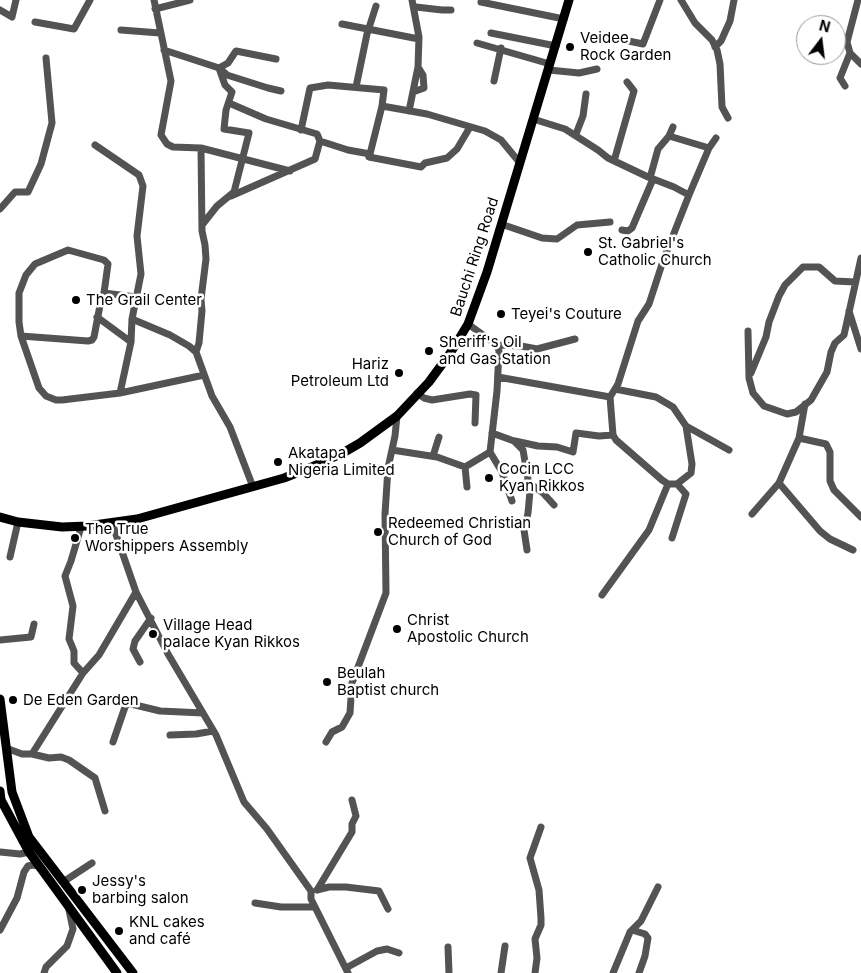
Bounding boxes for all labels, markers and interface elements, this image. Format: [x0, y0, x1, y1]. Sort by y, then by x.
north arrow [796, 15, 846, 65]
text: N [817, 16, 832, 36]
place label: Veidee Rock Garden [580, 29, 671, 64]
marker: Veidee Rock Garden [564, 41, 576, 53]
street label: Bauchi Ring Road [447, 195, 503, 319]
place label: St. Gabriel's Catholic Church [598, 234, 712, 269]
marker: St. Gabriel's Catholic Church [582, 246, 594, 258]
place label: The Grail Center [86, 291, 202, 309]
marker: The Grail Center [70, 294, 82, 306]
place label: Teyei's Couture [511, 305, 622, 323]
marker: Teyei's Couture [495, 308, 507, 320]
place label: Sheriff's Oil and Gas Station [439, 333, 551, 368]
marker: Sheriff's Oil and Gas Station [423, 345, 435, 357]
place label: Hariz Petroleum Ltd [291, 355, 389, 390]
marker: Hariz Petroleum Ltd [393, 367, 405, 379]
place label: Akatapa Nigeria Limited [288, 444, 395, 479]
marker: Akatapa Nigeria Limited [272, 456, 284, 468]
place label: Cocin LCC Kyan Rikkos [499, 460, 585, 495]
marker: Cocin LCC Kyan Rikkos [483, 472, 495, 484]
place label: Redeemed Christian Church of God [388, 514, 531, 549]
place label: The True Worshippers Assembly [85, 520, 248, 555]
marker: Redeemed Christian Church of God [372, 526, 384, 538]
marker: The True Worshippers Assembly [69, 532, 81, 544]
place label: Christ Apostolic Church [407, 611, 529, 646]
place label: Village Head palace Kyan Rikkos [163, 616, 300, 651]
marker: Christ Apostolic Church [391, 623, 403, 635]
marker: Village Head palace Kyan Rikkos [147, 628, 159, 640]
place label: Beulah Baptist church [337, 664, 439, 699]
marker: Beulah Baptist church [321, 676, 333, 688]
place label: De Eden Garden [23, 691, 139, 709]
marker: De Eden Garden [7, 694, 19, 706]
place label: Jessy's barbing salon [92, 872, 189, 907]
marker: Jessy's barbing salon [76, 884, 88, 896]
place label: KNL cakes and café [129, 913, 205, 948]
marker: KNL cakes and café [113, 925, 125, 937]

